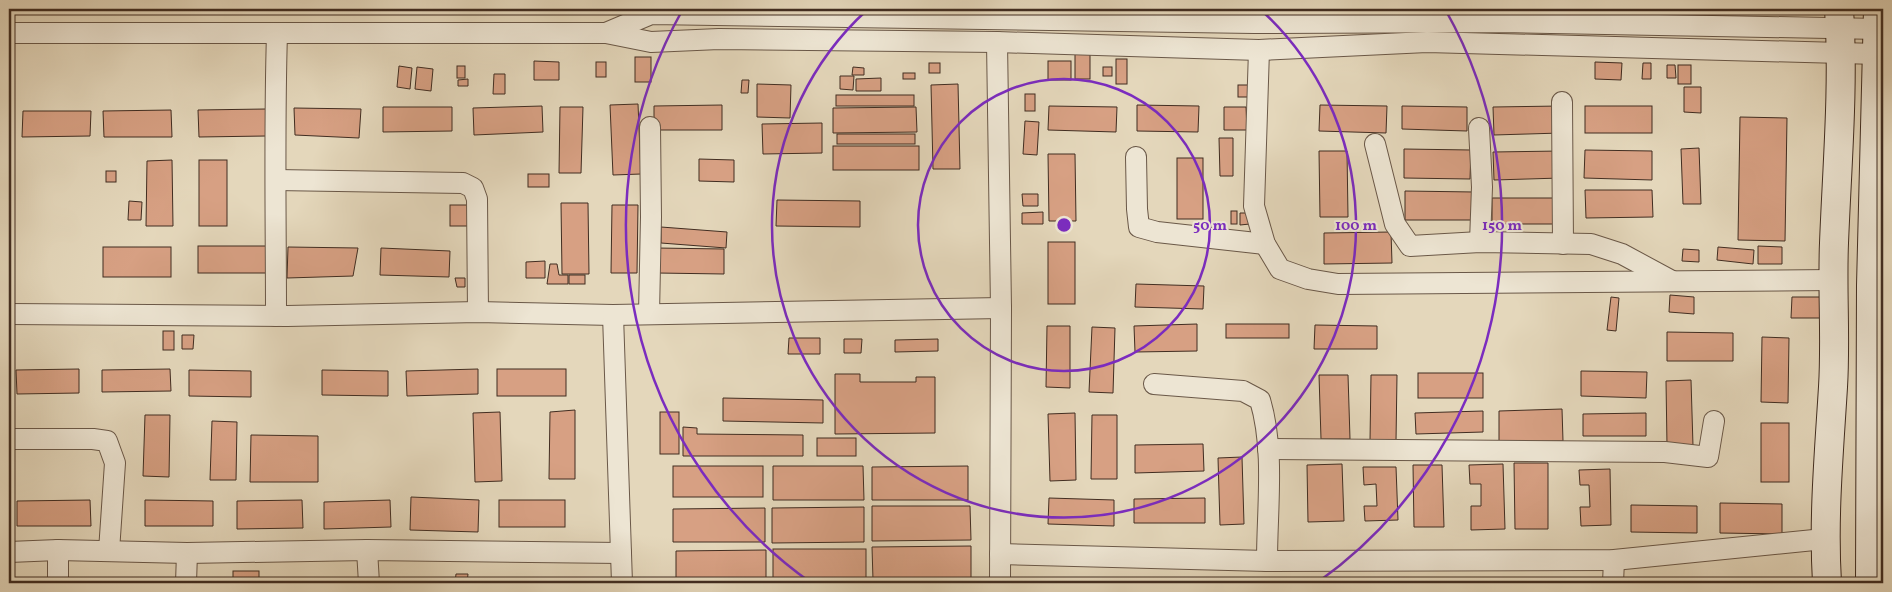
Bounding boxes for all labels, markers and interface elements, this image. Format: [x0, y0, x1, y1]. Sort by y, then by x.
centre of rings [1055, 216, 1073, 234]
text: 50 m [1193, 216, 1227, 237]
text: 100 m [1335, 216, 1378, 237]
text: 150 m [1482, 216, 1522, 237]

